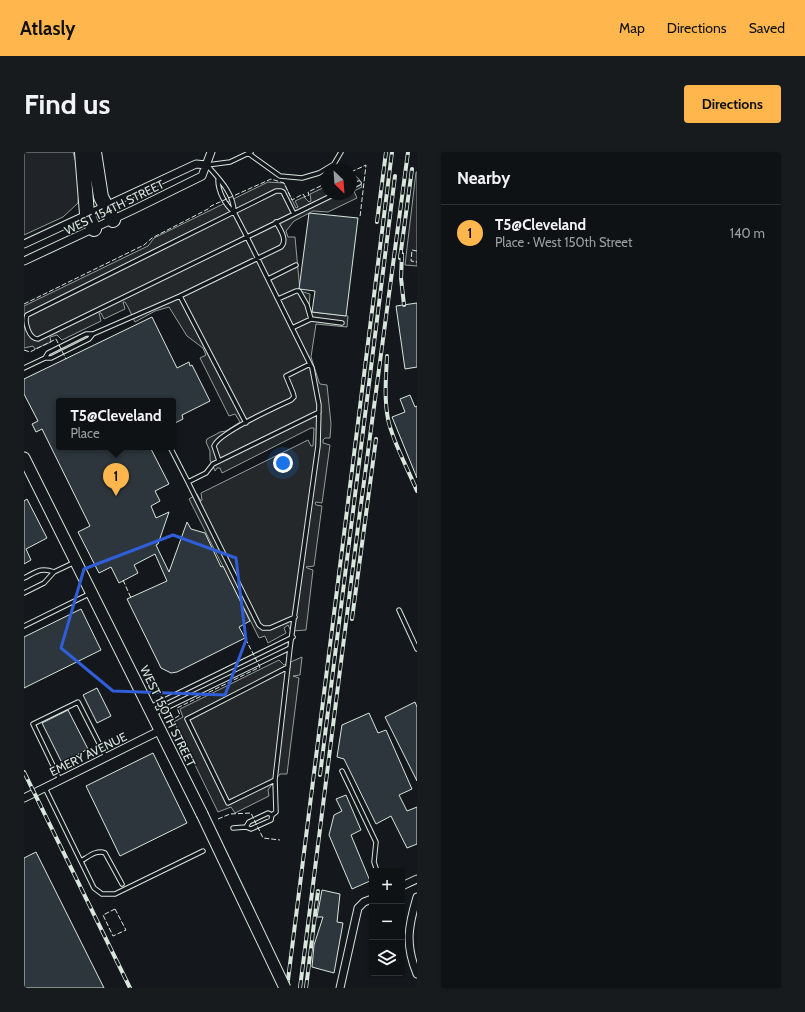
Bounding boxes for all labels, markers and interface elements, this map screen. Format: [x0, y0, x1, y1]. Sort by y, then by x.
text: Atlasly [20, 17, 76, 40]
text: Map [619, 19, 645, 37]
text: Directions [667, 19, 727, 37]
text: Saved [749, 19, 785, 37]
button: Directions [684, 85, 781, 123]
text: Find us [24, 87, 110, 121]
north arrow [321, 164, 357, 200]
text: Nearby [457, 168, 510, 188]
street label: WEST 154TH STREET [62, 176, 167, 238]
text: T5@Cleveland [495, 216, 586, 234]
text: 1 [468, 225, 472, 241]
text: 140 m [730, 225, 765, 241]
text: Place · West 150th Street [495, 234, 632, 250]
popup [56, 398, 176, 450]
text: T5@Cleveland [70, 407, 162, 425]
text: Place [70, 425, 100, 441]
your location [273, 453, 293, 473]
pin: 1 [103, 463, 129, 496]
street label: WEST 150TH STREET [137, 663, 199, 770]
street label: EMERY AVENUE [47, 729, 129, 779]
map controls [369, 868, 405, 976]
button: + [369, 868, 405, 904]
button: − [369, 904, 405, 940]
button: layers [369, 940, 405, 976]

